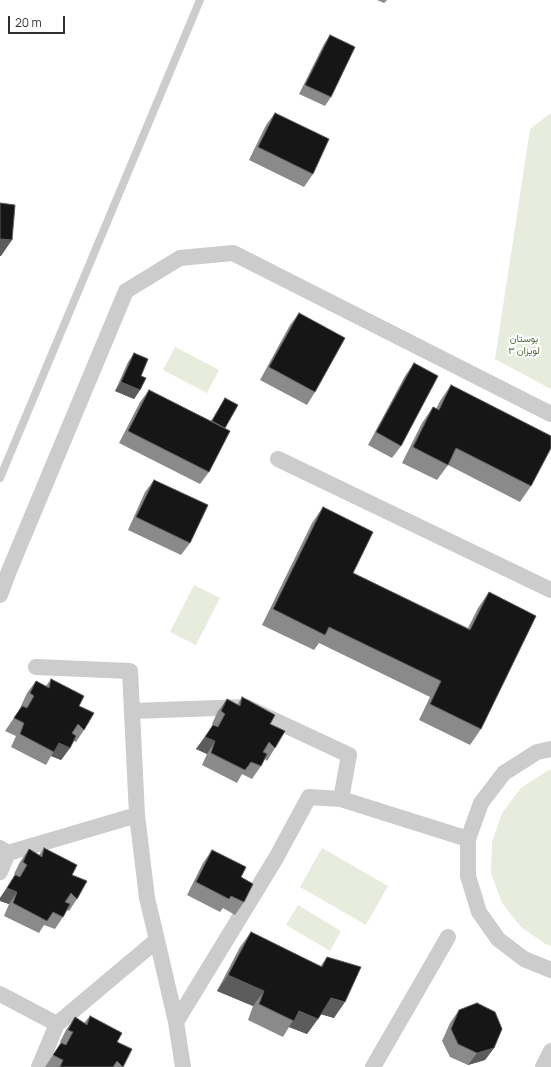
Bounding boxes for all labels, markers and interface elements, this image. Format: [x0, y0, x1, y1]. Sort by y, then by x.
scale bar [10, 8, 67, 34]
text: 20 m [15, 14, 42, 31]
park label: بوستان لویزان ۳ [508, 333, 540, 356]

